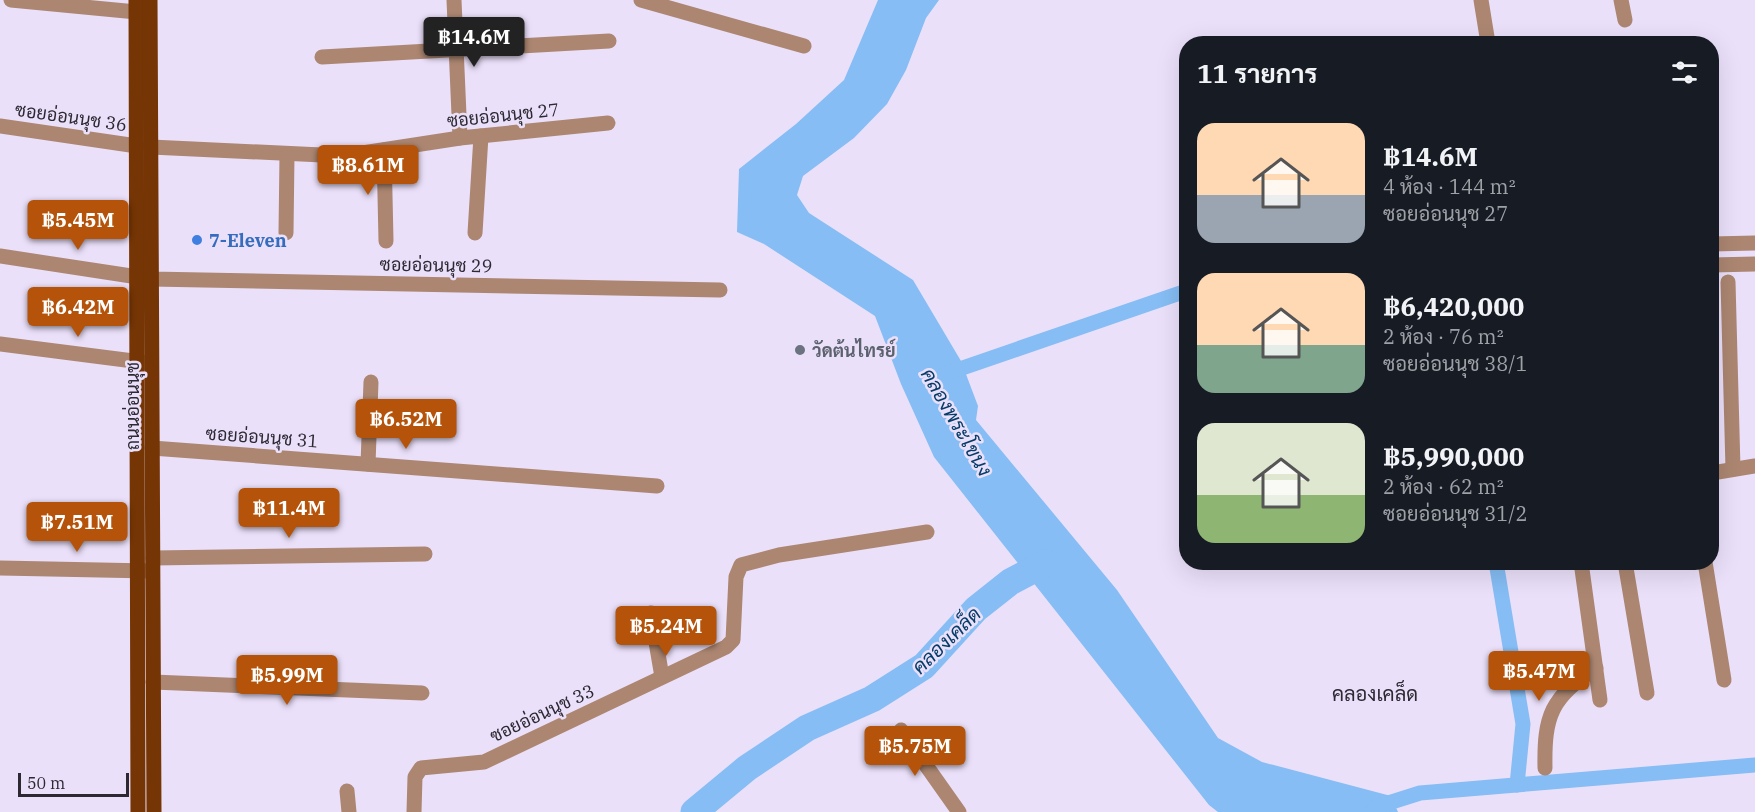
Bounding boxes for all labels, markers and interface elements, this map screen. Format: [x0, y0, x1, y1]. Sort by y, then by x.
pin: ฿14.6M [425, 17, 523, 68]
text: ฿14.6M [438, 23, 510, 50]
text: 11 รายการ [1197, 56, 1317, 90]
icon: filters [1668, 56, 1701, 89]
street label: ซอยอ่อนนุช 36 [13, 98, 128, 137]
street label: ซอยอ่อนนุช 27 [446, 98, 560, 133]
text: ฿14.6M [1383, 139, 1478, 173]
pin: ฿8.61M [319, 145, 417, 196]
icon: home [1245, 147, 1317, 219]
text: ฿8.61M [332, 151, 404, 178]
text: 4 ห้อง · 144 m² [1383, 173, 1516, 200]
pin: ฿5.45M [29, 200, 127, 251]
text: ซอยอ่อนนุช 27 [1383, 200, 1508, 227]
text: ฿5.45M [42, 206, 114, 233]
place label: 7-Eleven [209, 229, 287, 252]
marker: 7-Eleven [190, 233, 204, 247]
street label: ซอยอ่อนนุช 29 [379, 253, 493, 278]
pin: ฿6.42M [29, 287, 127, 338]
text: ฿6,420,000 [1383, 289, 1524, 323]
text: ฿6.42M [42, 293, 114, 320]
icon: home [1245, 297, 1317, 369]
text: 2 ห้อง · 76 m² [1383, 323, 1504, 350]
place label: วัดต้นไทรย์ [812, 338, 897, 362]
marker: วัดต้นไทรย์ [793, 343, 807, 357]
text: ซอยอ่อนนุช 38/1 [1383, 350, 1528, 377]
street label: ถนนอ่อนนุช [121, 362, 145, 450]
water label: คลองพระโขนง [915, 363, 999, 481]
pin: ฿6.52M [357, 399, 455, 450]
text: ฿6.52M [370, 405, 442, 432]
street label: ซอยอ่อนนุช 31 [205, 422, 319, 453]
text: ฿5,990,000 [1383, 439, 1524, 473]
icon: home [1245, 447, 1317, 519]
text: 2 ห้อง · 62 m² [1383, 473, 1504, 500]
pin: ฿11.4M [240, 488, 338, 539]
text: ฿11.4M [253, 494, 325, 521]
text: ซอยอ่อนนุช 31/2 [1383, 500, 1528, 527]
pin: ฿7.51M [28, 502, 126, 553]
text: ฿7.51M [41, 508, 113, 535]
water label: คลองเคล็ด [905, 600, 986, 680]
pin: ฿5.24M [617, 606, 715, 657]
text: ฿5.24M [630, 612, 702, 639]
pin: ฿5.47M [1490, 651, 1588, 702]
pin: ฿5.99M [238, 655, 336, 706]
text: ฿5.47M [1503, 657, 1575, 684]
text: ฿5.99M [251, 661, 323, 688]
street label: ซอยอ่อนนุช 33 [486, 679, 598, 748]
district label: คลองเคล็ด [1332, 679, 1418, 707]
pin: ฿5.75M [866, 726, 964, 777]
text: ฿5.75M [879, 732, 951, 759]
scale bar [18, 770, 129, 798]
text: 50 m [27, 773, 65, 793]

